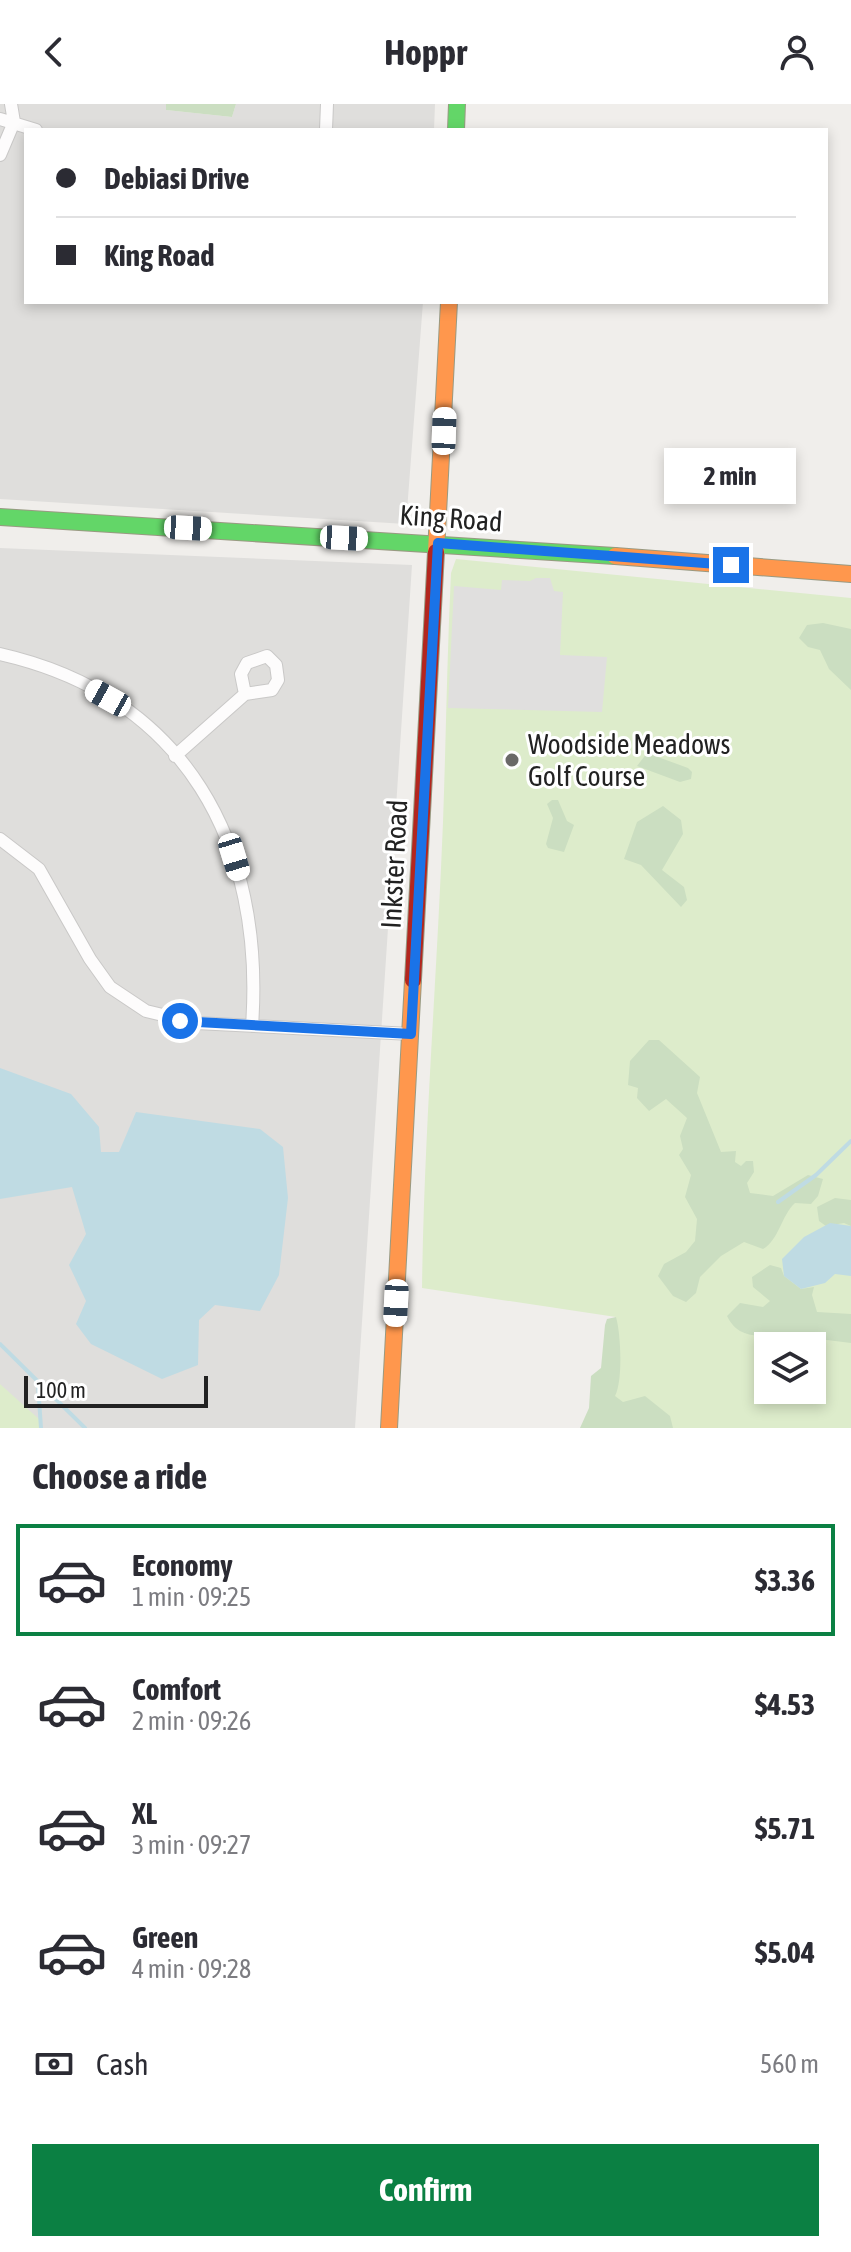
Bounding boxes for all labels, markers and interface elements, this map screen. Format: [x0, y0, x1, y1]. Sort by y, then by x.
icon: back [32, 30, 76, 74]
icon: person [775, 30, 819, 74]
text: Hoppr [384, 31, 467, 73]
text: Debiasi Drive [104, 161, 249, 195]
text: King Road [104, 238, 214, 272]
car [431, 407, 457, 455]
callout: 2 min [665, 449, 797, 505]
text: 2 min [703, 461, 757, 491]
street label: King Road [398, 498, 504, 538]
car [163, 515, 213, 541]
car [319, 525, 369, 551]
route end [713, 547, 749, 583]
car [81, 676, 135, 720]
place label: Woodside Meadows Golf Course [528, 728, 730, 792]
marker: Woodside Meadows Golf Course [503, 751, 521, 769]
street label: Inkster Road [375, 799, 413, 929]
car [216, 831, 252, 883]
route start [162, 1003, 198, 1039]
car [383, 1278, 409, 1328]
map controls [754, 1332, 826, 1404]
button: layers [754, 1332, 826, 1404]
scale bar [24, 1372, 208, 1408]
text: 100 m [36, 1377, 86, 1403]
text: Choose a ride [32, 1455, 207, 1497]
icon: car [36, 1544, 108, 1616]
text: Economy [132, 1548, 233, 1582]
text: $3.36 [755, 1563, 815, 1597]
text: 1 min · 09:25 [132, 1582, 251, 1612]
icon: car [36, 1668, 108, 1740]
text: Comfort [132, 1672, 221, 1706]
text: $4.53 [755, 1687, 815, 1721]
text: 2 min · 09:26 [132, 1706, 251, 1736]
icon: car [36, 1792, 108, 1864]
text: XL [132, 1796, 157, 1830]
text: $5.71 [755, 1811, 815, 1845]
text: 3 min · 09:27 [132, 1830, 251, 1860]
icon: car [36, 1916, 108, 1988]
text: Green [132, 1920, 198, 1954]
text: $5.04 [755, 1935, 815, 1969]
text: 4 min · 09:28 [132, 1954, 251, 1984]
icon: cash [32, 2042, 76, 2086]
text: Cash [96, 2047, 149, 2081]
text: 560 m [760, 2049, 819, 2079]
button: Confirm [32, 2144, 819, 2236]

